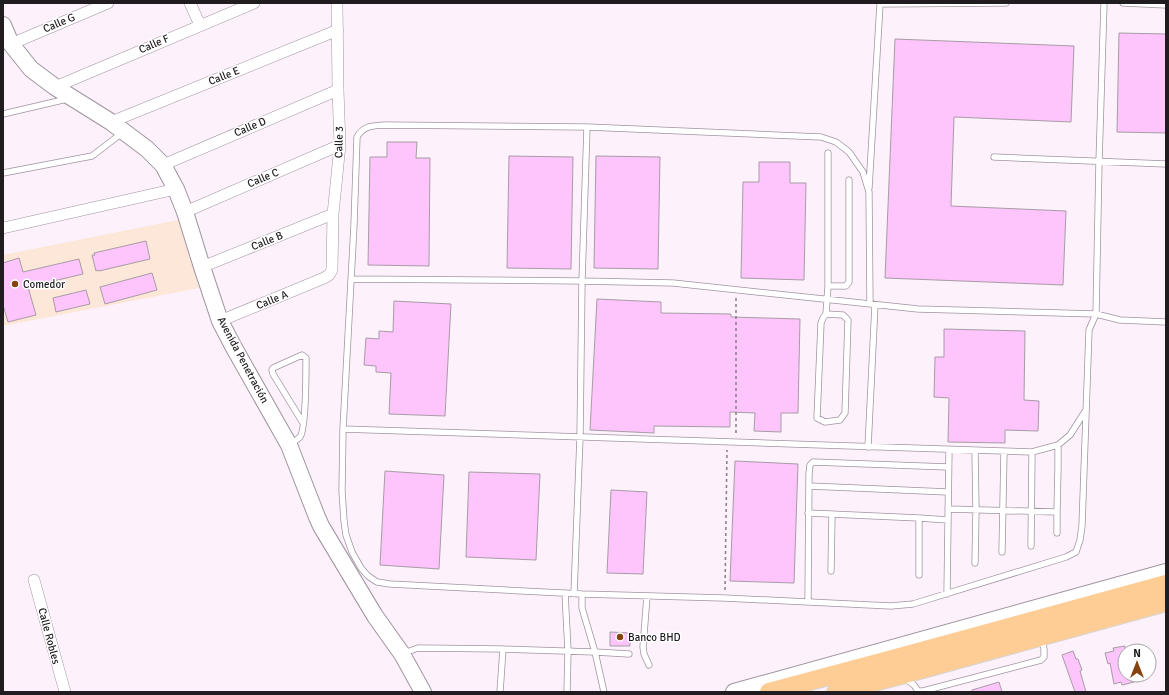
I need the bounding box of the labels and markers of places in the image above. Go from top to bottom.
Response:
place label: Comedor [23,278,65,291]
marker: Comedor [10,279,20,289]
place label: Banco BHD [628,631,681,644]
marker: Banco BHD [615,632,625,642]

